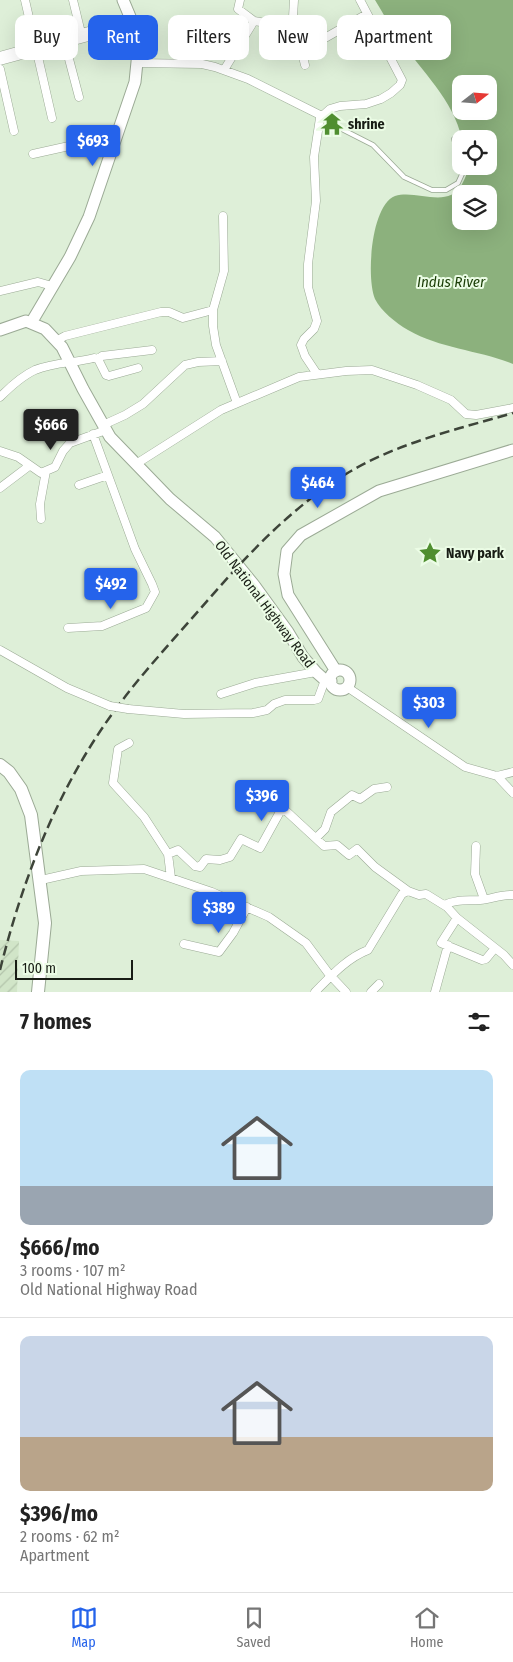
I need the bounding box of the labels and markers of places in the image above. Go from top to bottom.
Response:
temple icon: shrine [319,111,345,137]
place label: shrine [348,116,385,133]
pin: $693 [63,124,123,167]
pin: $666 [21,408,81,451]
pin: $464 [288,466,348,509]
place icon: Navy park [417,540,443,566]
place label: Navy park [446,545,505,562]
pin: $492 [81,568,141,610]
pin: $303 [399,686,459,729]
pin: $396 [232,780,292,822]
pin: $389 [189,892,249,934]

